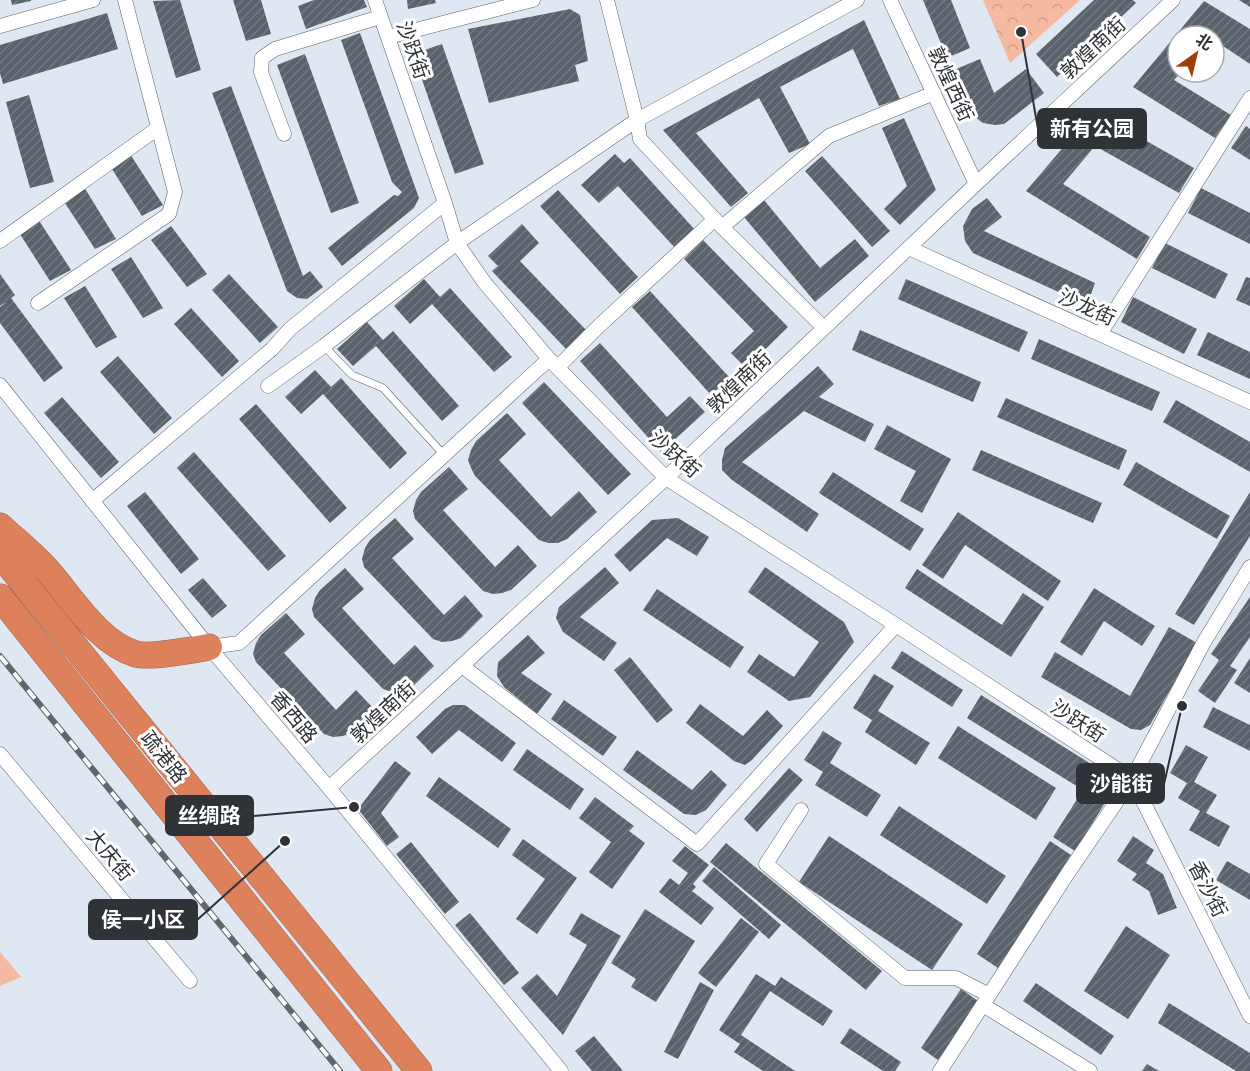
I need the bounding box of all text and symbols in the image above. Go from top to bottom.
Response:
street label: 敦煌南街 [1055,11,1130,83]
street label: 沙跃街 [393,17,435,82]
north arrow [1166,24,1226,84]
text: 北 [1192,29,1217,54]
street label: 敦煌西街 [924,42,980,125]
callout: 新有公园 [1038,109,1146,148]
text: 新有公园 [1050,115,1134,141]
street label: 沙龙街 [1055,283,1120,329]
street label: 敦煌南街 [701,345,775,418]
street label: 沙跃街 [645,425,706,482]
street label: 敦煌南街 [345,675,420,747]
street label: 香西路 [266,686,323,747]
street label: 沙跃街 [1047,694,1110,747]
street label: 疏港路 [137,726,193,787]
callout: 沙能街 [1077,764,1164,803]
text: 沙能街 [1090,770,1153,796]
callout: 丝绸路 [166,796,253,835]
text: 丝绸路 [178,802,241,828]
street label: 大庆街 [82,824,139,885]
street label: 香沙街 [1185,856,1233,921]
callout: 侯一小区 [89,900,197,939]
text: 侯一小区 [101,906,185,932]

